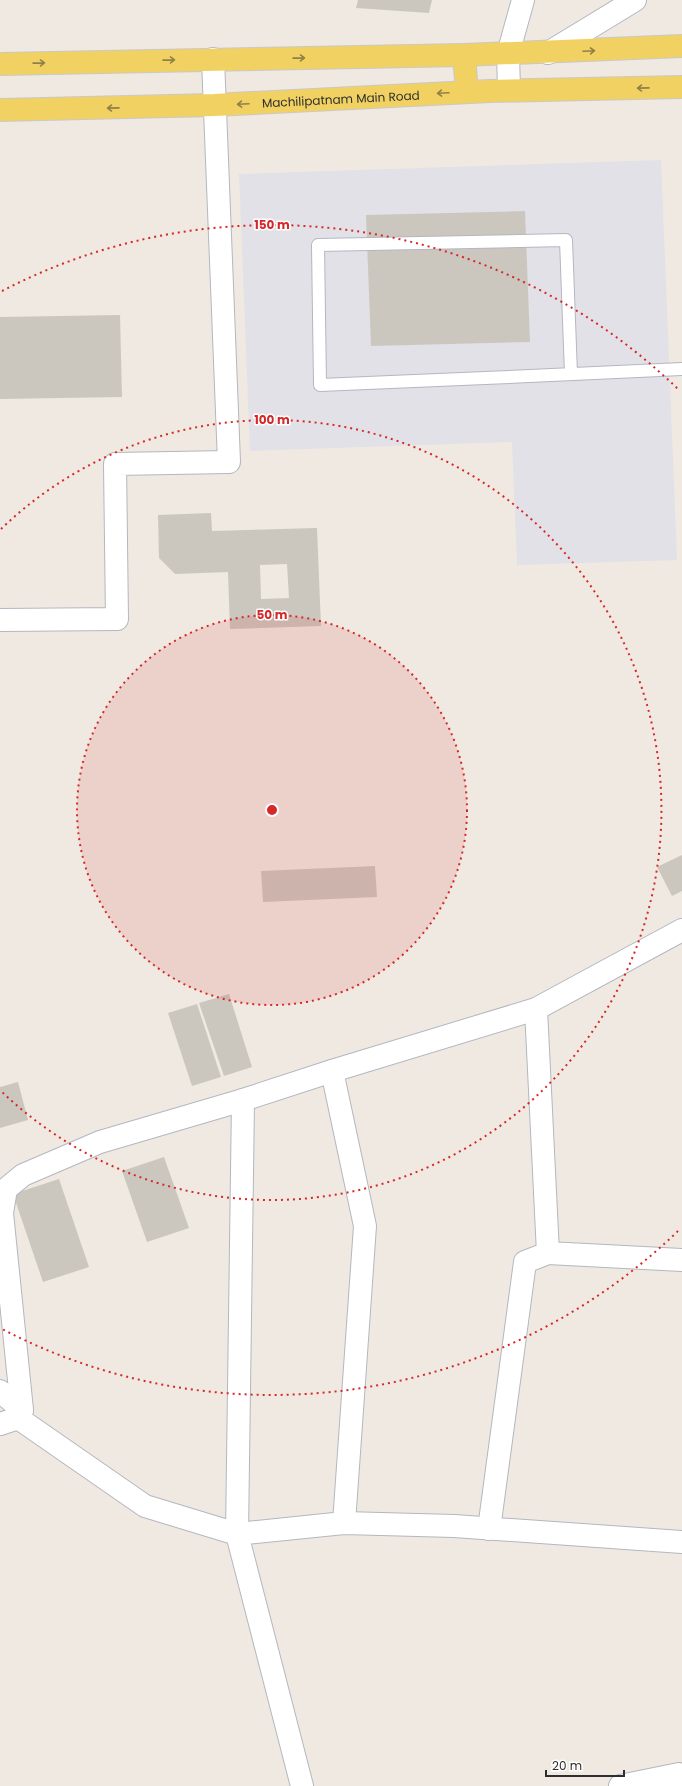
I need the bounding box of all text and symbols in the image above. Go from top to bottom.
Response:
one-way arrow [582,47,595,55]
one-way arrow [292,54,305,62]
one-way arrow [162,56,175,64]
one-way arrow [32,60,45,67]
one-way arrow [637,84,650,92]
street label: Machilipatnam Main Road [261,86,420,111]
one-way arrow [437,90,450,97]
one-way arrow [237,100,250,107]
one-way arrow [107,104,120,111]
text: 150 m [254,216,290,233]
text: 100 m [254,411,290,428]
text: 50 m [257,606,288,623]
centre of rings [265,803,279,817]
scale bar [546,1752,624,1778]
text: 20 m [552,1757,582,1774]

